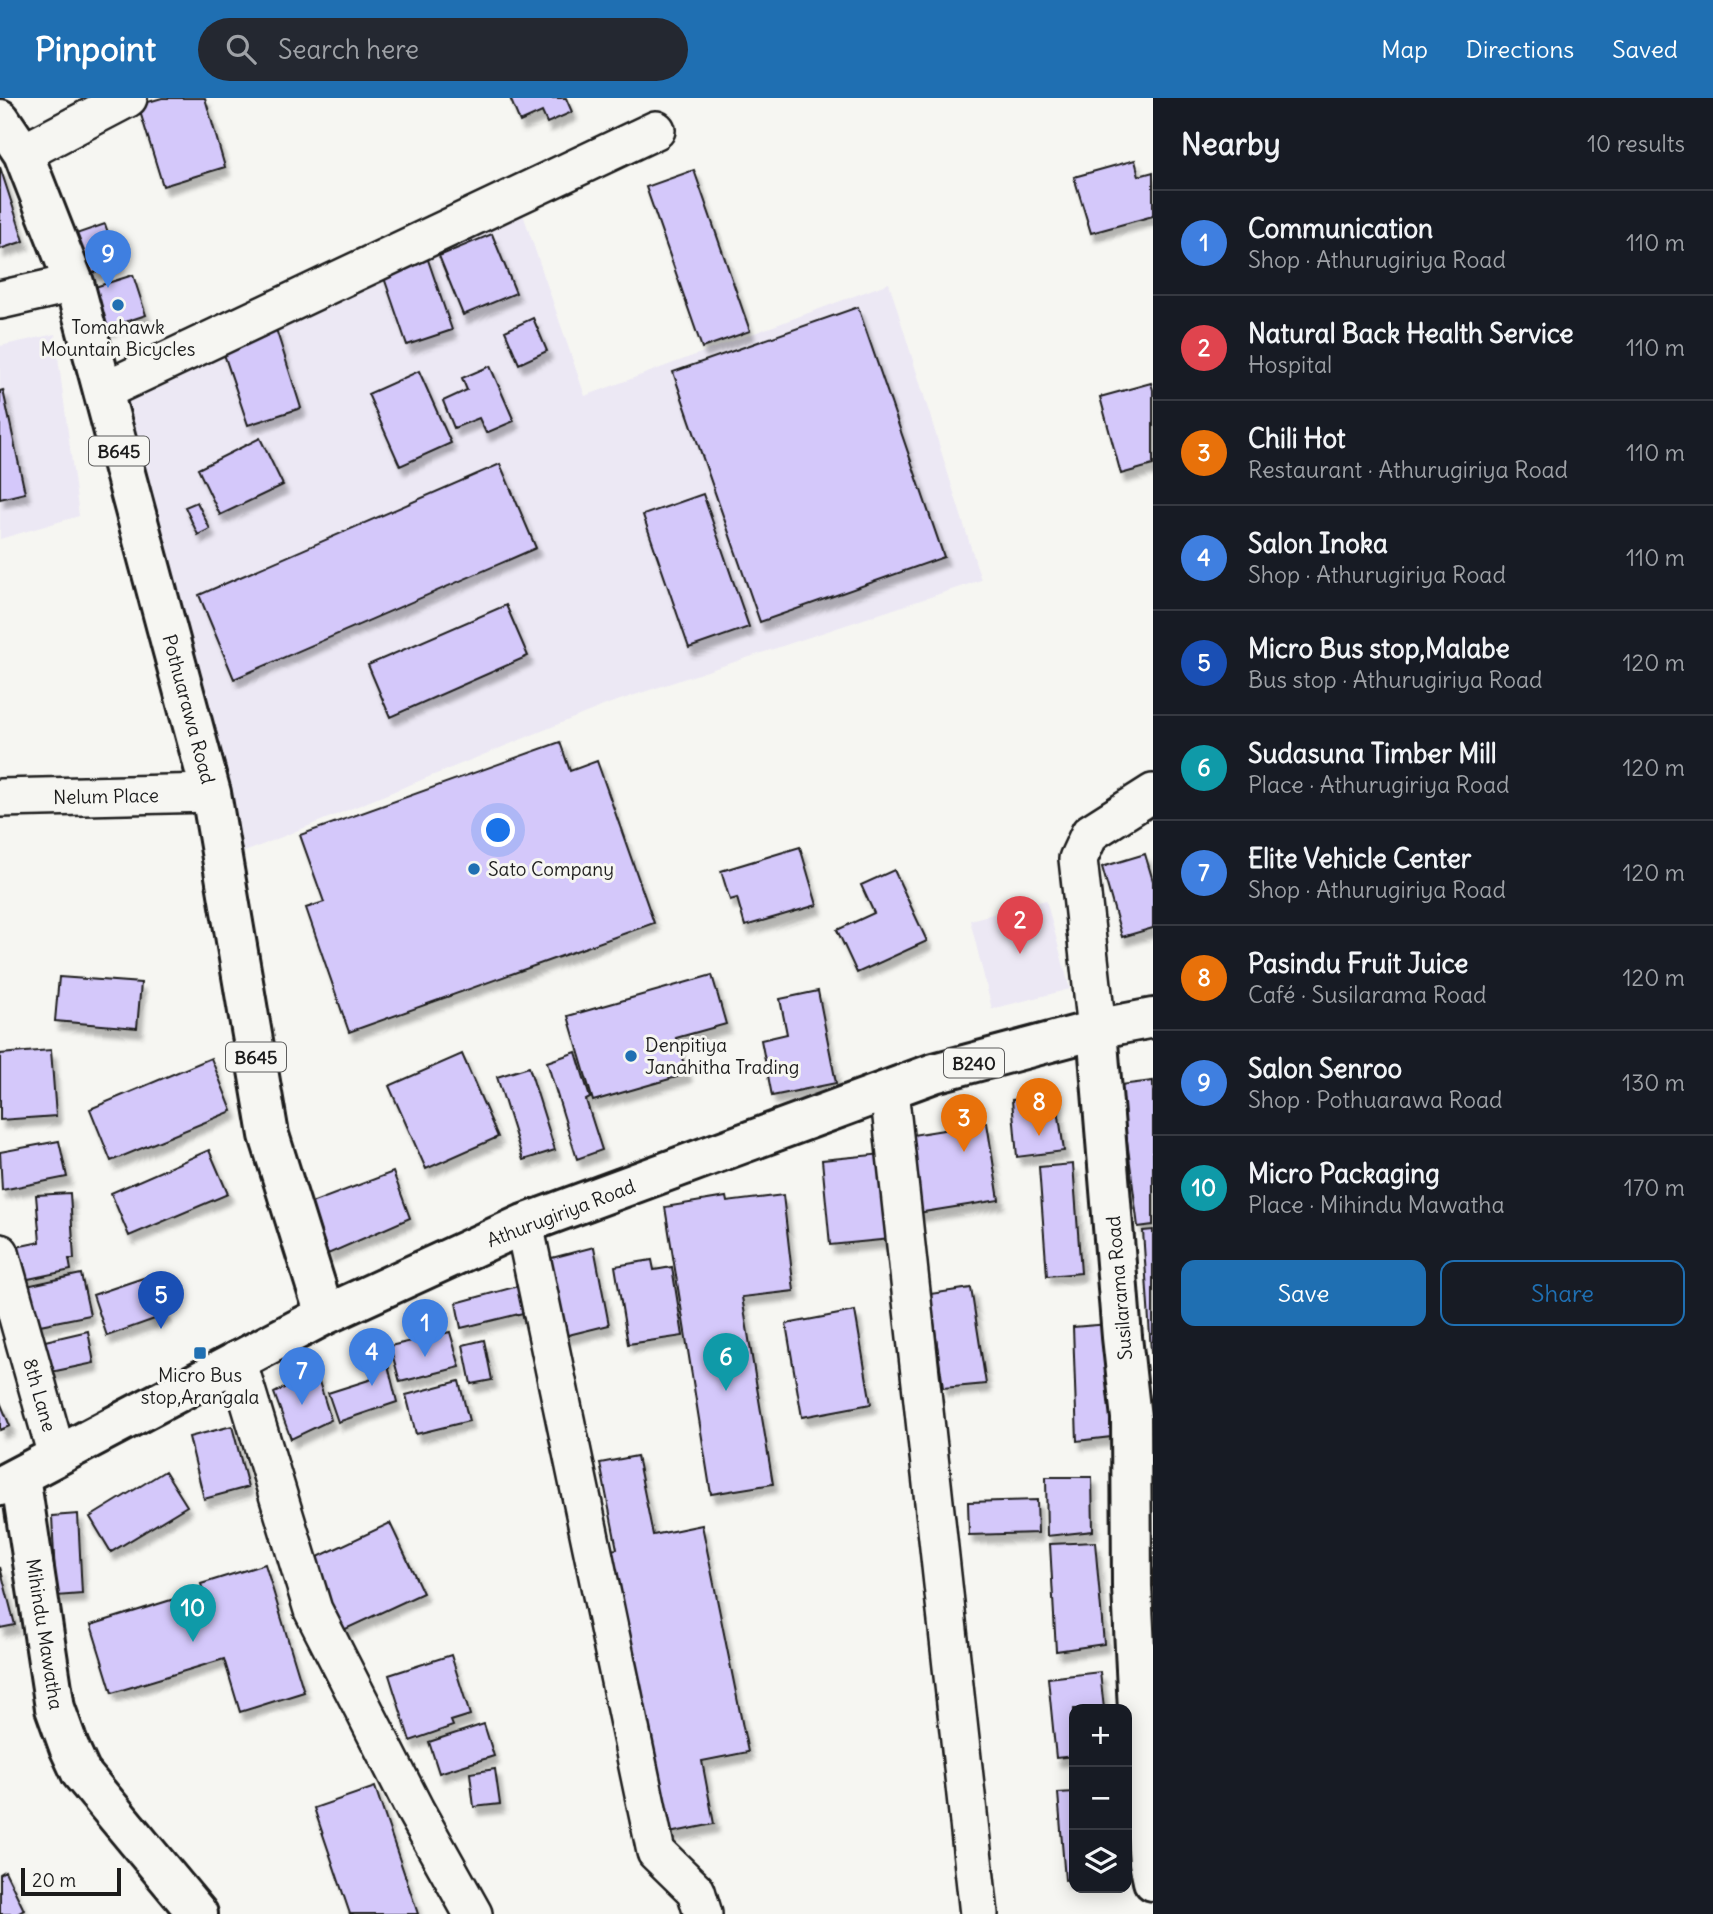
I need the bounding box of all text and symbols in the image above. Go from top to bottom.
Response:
search box [198,18,688,81]
text: Pinpoint [35,28,156,70]
icon: search [222,30,260,68]
text: Search here [278,33,419,66]
text: Map [1381,34,1428,64]
text: Directions [1466,34,1574,64]
text: Saved [1612,34,1678,64]
text: Nearby [1181,125,1281,163]
text: 10 results [1587,129,1685,158]
text: Communication [1248,212,1433,245]
text: 1 [1199,228,1209,257]
text: 110 m [1626,228,1685,257]
pin: 9 [85,230,131,288]
text: Shop · Athurugiriya Road [1248,245,1506,274]
marker: Tomahawk Mountain Bicycles [110,297,126,313]
place label: Tomahawk Mountain Bicycles [41,315,195,361]
text: Natural Back Health Service [1248,317,1574,350]
text: 2 [1198,333,1210,362]
text: 110 m [1626,333,1685,362]
text: Hospital [1248,350,1332,379]
text: Chili Hot [1248,422,1346,455]
road number: B645 [89,436,149,466]
text: 3 [1197,438,1211,467]
text: 110 m [1626,438,1685,467]
text: Restaurant · Athurugiriya Road [1248,455,1568,484]
text: Salon Inoka [1248,527,1388,560]
text: 4 [1197,543,1211,572]
text: 110 m [1626,543,1685,572]
text: Shop · Athurugiriya Road [1248,560,1506,589]
street label: Pothuarawa Road [157,632,221,786]
text: Micro Bus stop,Malabe [1248,632,1510,665]
text: 5 [1197,648,1211,677]
text: 120 m [1622,648,1685,677]
text: Bus stop · Athurugiriya Road [1248,665,1543,694]
text: Sudasuna Timber Mill [1248,737,1497,770]
text: 6 [1197,753,1211,782]
text: 120 m [1622,753,1685,782]
text: Place · Athurugiriya Road [1248,770,1510,799]
street label: Nelum Place [53,783,159,809]
your location [481,813,515,847]
text: Elite Vehicle Center [1248,842,1471,875]
place label: Sato Company [488,857,614,881]
text: 7 [1198,858,1210,887]
text: 120 m [1622,858,1685,887]
marker: Sato Company [466,861,482,877]
text: Shop · Athurugiriya Road [1248,875,1506,904]
pin: 2 [997,896,1043,954]
text: Pasindu Fruit Juice [1248,947,1468,980]
text: 8 [1197,963,1211,992]
text: 120 m [1622,963,1685,992]
text: Café · Susilarama Road [1248,980,1487,1009]
place label: Denpitiya Janahitha Trading [645,1033,799,1079]
road number: B645 [226,1042,286,1072]
marker: Denpitiya Janahitha Trading [623,1048,639,1064]
road number: B240 [944,1048,1004,1078]
text: Salon Senroo [1248,1052,1402,1085]
text: 9 [1197,1068,1211,1097]
text: 130 m [1622,1068,1685,1097]
pin: 8 [1016,1078,1062,1136]
text: Shop · Pothuarawa Road [1248,1085,1503,1114]
pin: 3 [941,1094,987,1152]
text: Micro Packaging [1248,1157,1440,1190]
text: 10 [1192,1173,1216,1202]
text: 170 m [1624,1173,1685,1202]
street label: Athurugiriya Road [484,1174,638,1252]
text: Place · Mihindu Mawatha [1248,1190,1505,1219]
street label: Susilarama Road [1101,1215,1137,1361]
button: Save [1181,1260,1426,1326]
button: Share [1440,1260,1685,1326]
pin: 5 [138,1271,184,1329]
pin: 1 [402,1299,448,1357]
pin: 4 [349,1328,395,1386]
pin: 6 [703,1333,749,1391]
marker: Micro Bus stop,Arangala [192,1345,208,1361]
pin: 7 [279,1347,325,1405]
street label: 8th Lane [18,1356,62,1434]
place label: Micro Bus stop,Arangala [141,1363,259,1409]
street label: Mihindu Mawatha [21,1557,69,1711]
pin: 10 [170,1584,216,1642]
map controls [1069,1704,1132,1893]
button: + [1069,1704,1132,1767]
button: − [1069,1767,1132,1830]
button: layers [1069,1830,1132,1893]
scale bar [21,1865,121,1897]
text: 20 m [32,1868,76,1892]

